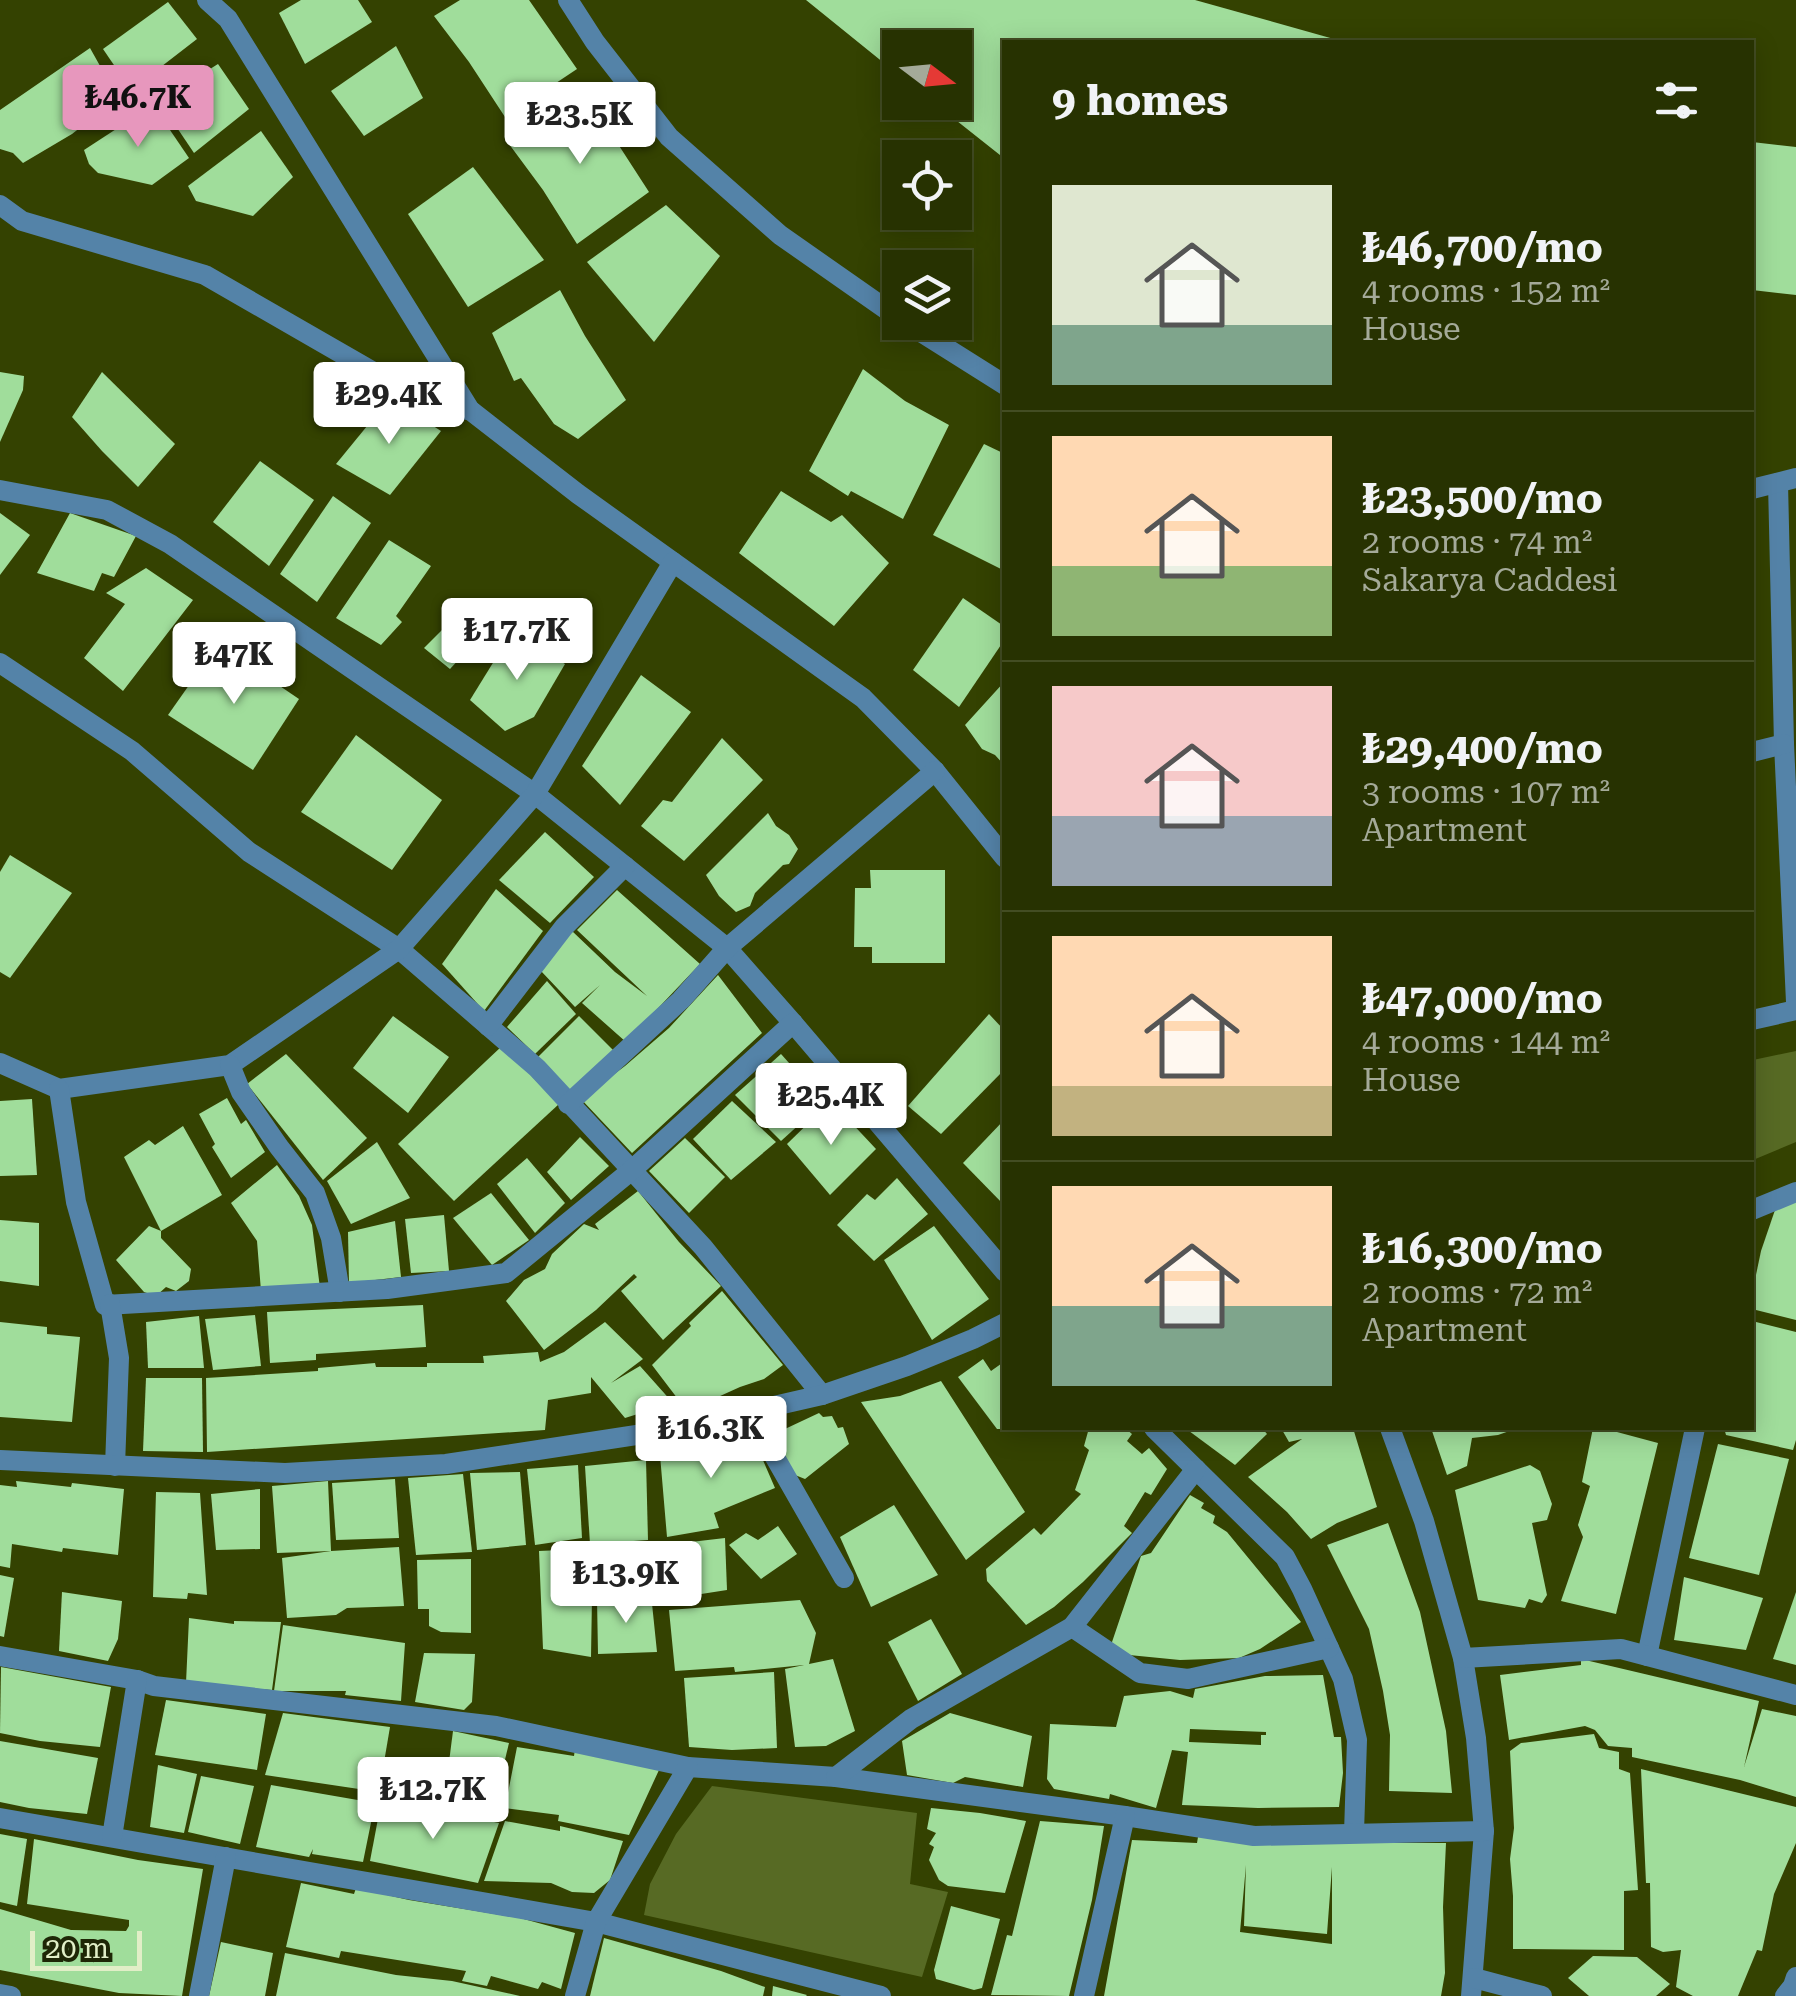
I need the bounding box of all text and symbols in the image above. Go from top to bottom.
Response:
north arrow [882,30,972,120]
map controls [882,30,972,340]
pin: ₺46.7K [57,65,219,150]
icon: filters [1649,73,1704,128]
text: 9 homes [1052,76,1228,125]
text: ₺46.7K [85,78,191,116]
pin: ₺23.5K [499,82,661,167]
text: ₺23.5K [527,95,633,133]
button: locate [882,140,972,230]
text: ₺46,700/mo [1362,223,1603,272]
icon: home [1132,225,1252,345]
button: layers [882,250,972,340]
text: 4 rooms · 152 m² [1362,272,1610,310]
text: House [1362,310,1461,348]
pin: ₺29.4K [308,362,470,447]
text: ₺29.4K [336,375,442,413]
text: ₺23,500/mo [1362,474,1603,523]
icon: home [1132,476,1252,596]
text: 2 rooms · 74 m² [1362,523,1592,561]
text: Sakarya Caddesi [1362,561,1617,599]
pin: ₺17.7K [436,598,598,683]
text: ₺17.7K [464,611,570,649]
pin: ₺47K [175,622,293,707]
text: ₺47K [195,635,273,673]
text: ₺29,400/mo [1362,724,1603,773]
icon: home [1132,726,1252,846]
text: 3 rooms · 107 m² [1362,773,1610,811]
text: Apartment [1362,811,1527,849]
text: ₺47,000/mo [1362,974,1603,1023]
icon: home [1132,976,1252,1096]
text: 4 rooms · 144 m² [1362,1023,1610,1061]
text: House [1362,1061,1461,1099]
pin: ₺25.4K [750,1063,912,1148]
text: ₺25.4K [778,1076,884,1114]
text: ₺16,300/mo [1362,1224,1603,1273]
icon: home [1132,1226,1252,1346]
text: 2 rooms · 72 m² [1362,1273,1592,1311]
text: Apartment [1362,1311,1527,1349]
pin: ₺16.3K [630,1396,792,1481]
text: ₺16.3K [658,1409,764,1447]
pin: ₺13.9K [545,1541,707,1626]
text: ₺13.9K [573,1554,679,1592]
pin: ₺12.7K [352,1757,514,1842]
text: ₺12.7K [380,1770,486,1808]
scale bar [30,1926,142,1970]
text: 20 m [45,1932,109,1965]

